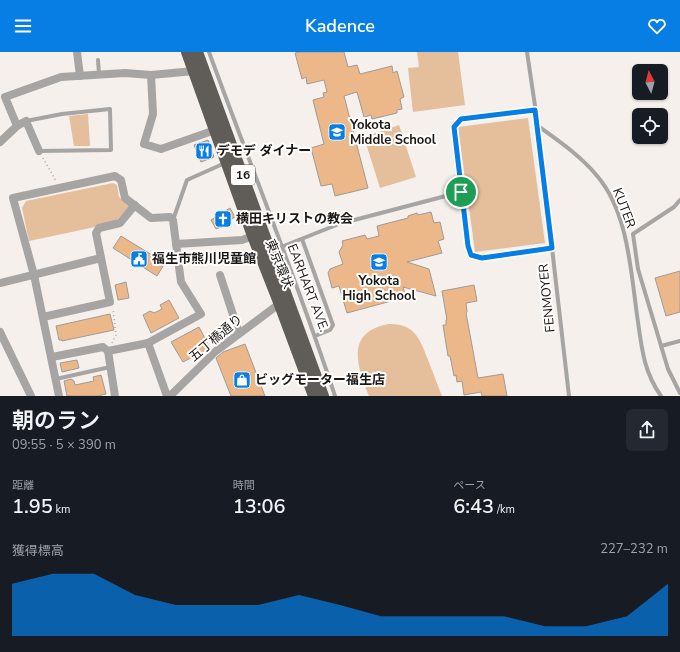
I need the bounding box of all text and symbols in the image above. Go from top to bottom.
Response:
text: Kadence [305,14,375,38]
icon: menu [12,15,34,37]
icon: heart [646,15,668,37]
north arrow [632,64,668,100]
map controls [632,64,668,144]
button: locate [632,108,668,144]
place label: Yokota Middle School [349,116,437,149]
school or university icon: Yokota Middle School [327,122,347,142]
restaurant icon: デモデ ダイナー [194,141,214,161]
place label: デモデ ダイナー [217,142,311,160]
road number: 16 [231,165,255,185]
pin [444,175,478,209]
icon: arrive [450,181,472,203]
street label: KUTER [608,185,640,231]
church icon: 横田キリストの教会 [213,209,233,229]
place label: 横田キリストの教会 [236,210,353,228]
street label: 東京環状 [261,237,297,291]
street label: EARHART AVE. [283,241,333,335]
public building icon: 福生市熊川児童館 [129,249,149,269]
place label: 福生市熊川児童館 [152,250,256,268]
school or university icon: Yokota High School [369,252,389,272]
street label: FENMOYER [534,262,560,333]
place label: Yokota High School [342,272,417,305]
street label: 五丁橋通り [185,310,247,366]
shop icon: ビッグモーター福生店 [232,370,252,390]
place label: ビッグモーター福生店 [255,371,385,389]
text: 朝のラン [12,406,100,436]
button: share [626,409,668,451]
text: 09:55 · 5 × 390 m [12,436,116,454]
text: 距離 [12,478,34,493]
text: 時間 [233,478,255,493]
text: ペース [453,478,486,493]
text: 1.95 [12,493,53,520]
text: 13:06 [233,493,285,520]
text: 6:43 [453,493,494,520]
text: km [53,502,71,517]
text: /km [494,502,515,517]
text: 227–232 m [600,540,668,558]
text: 獲得標高 [12,542,64,560]

